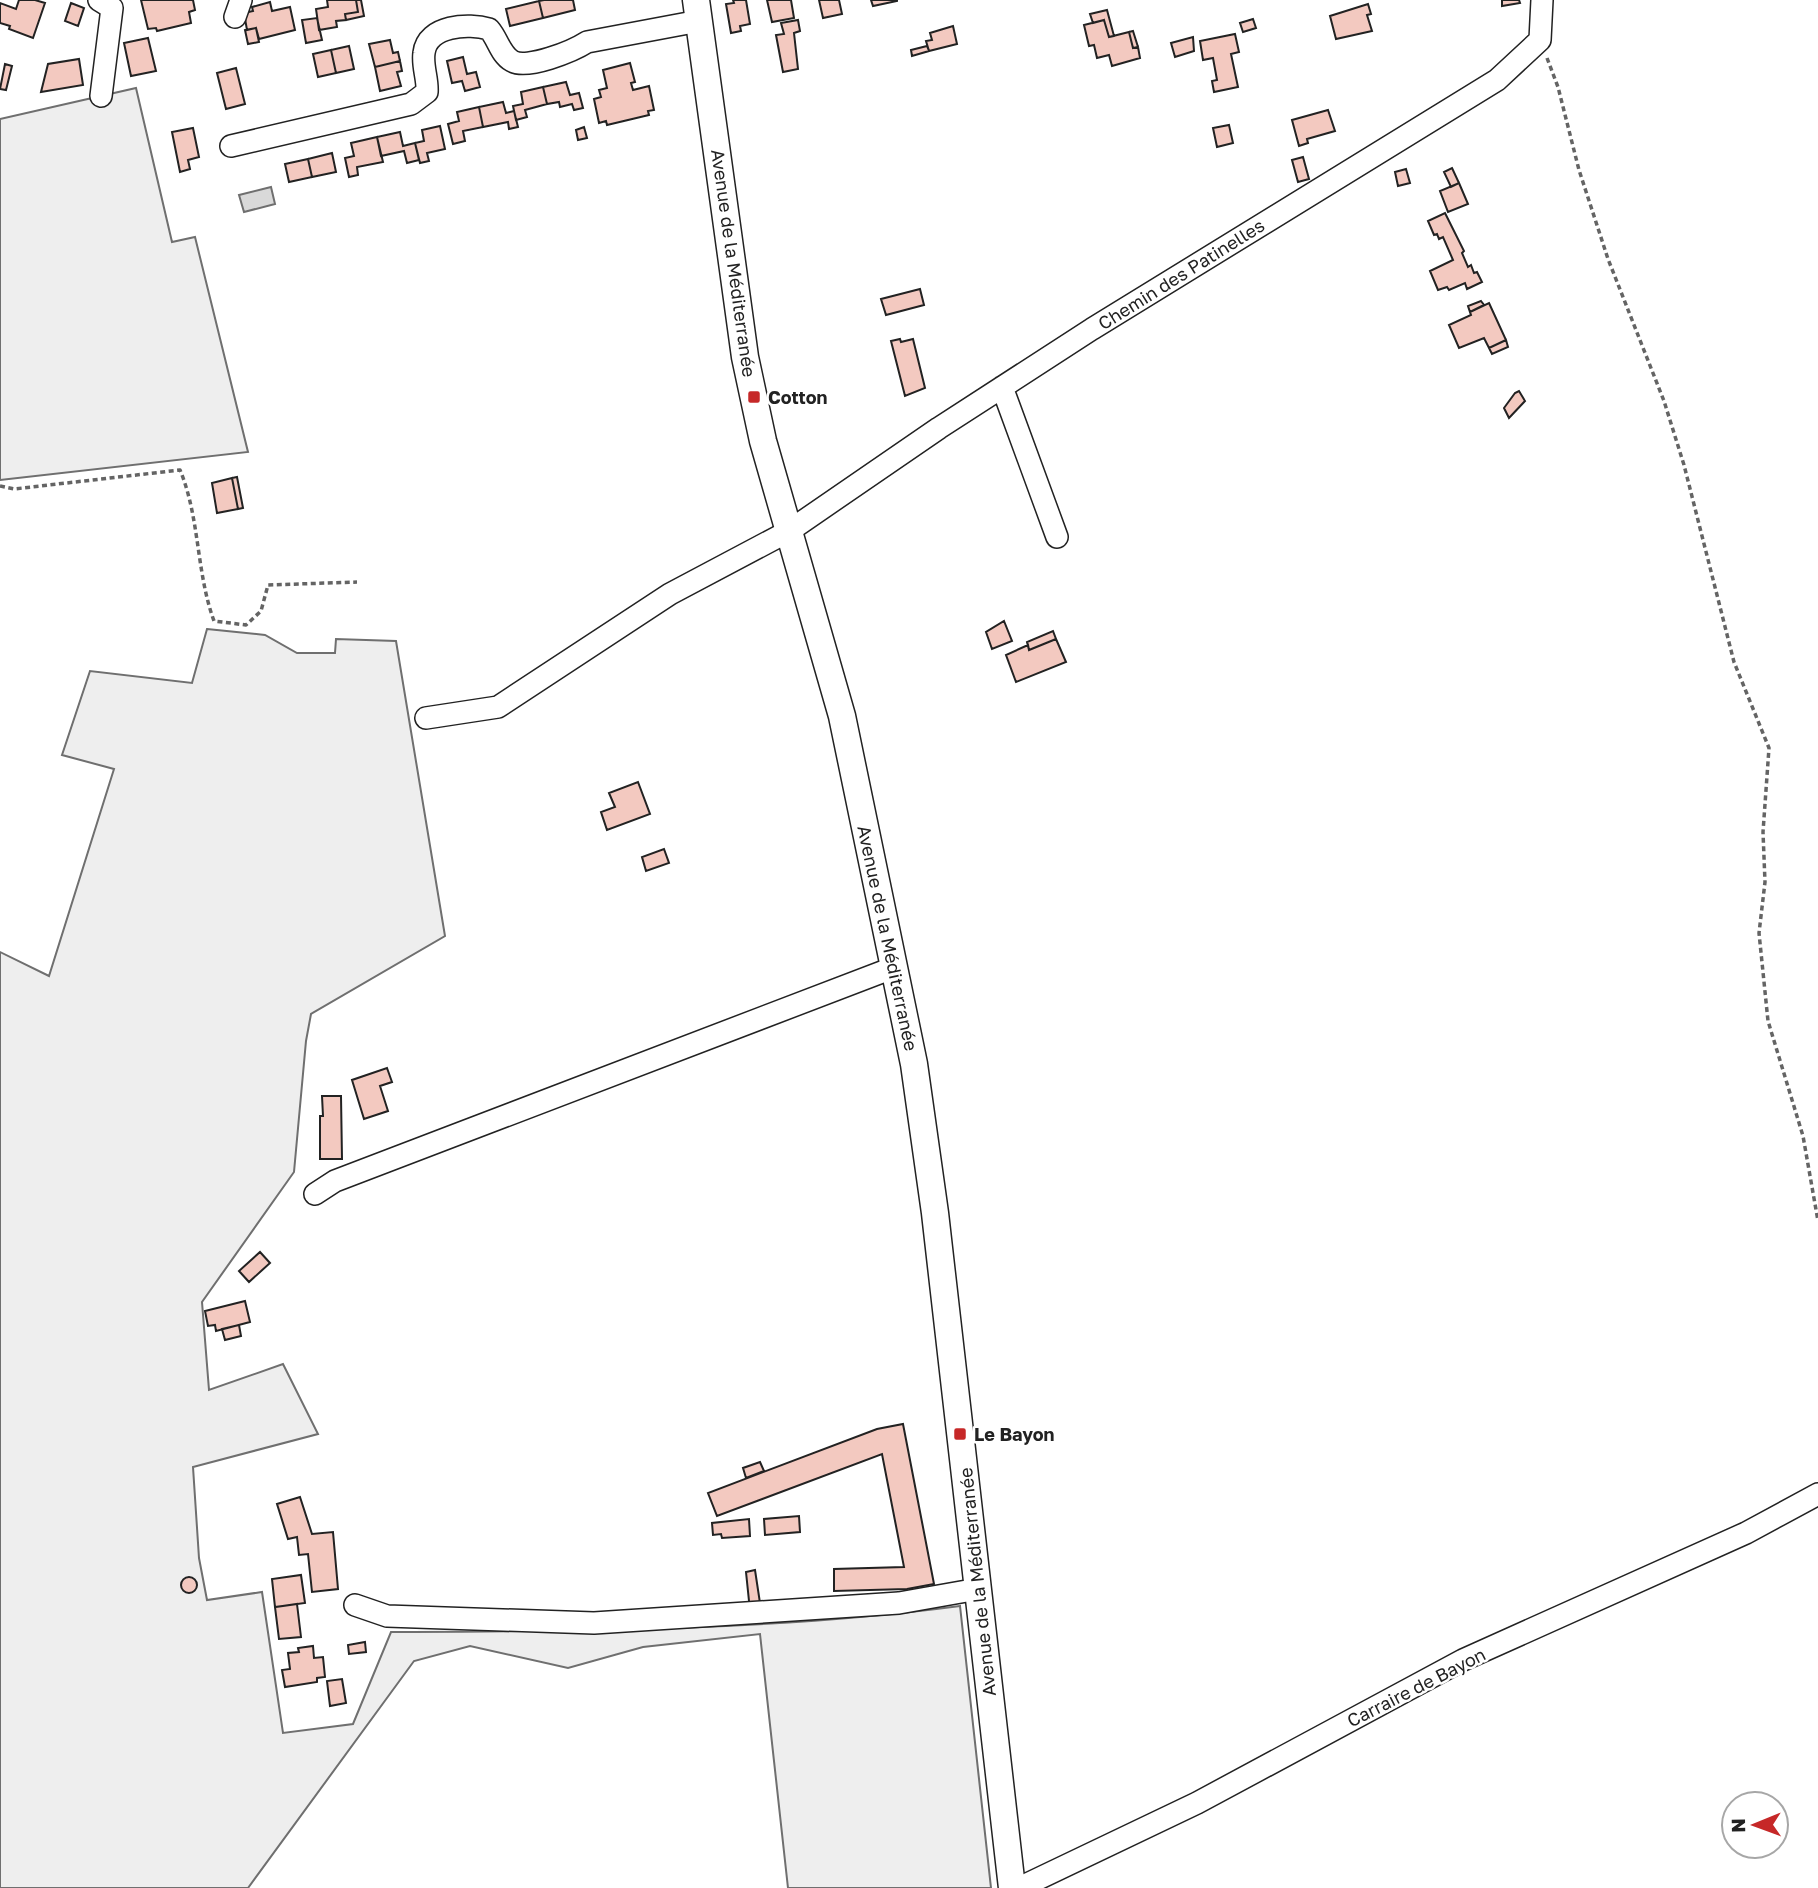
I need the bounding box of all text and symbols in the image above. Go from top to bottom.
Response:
street label: Avenue de la Méditerranée [707,148,761,378]
street label: Chemin des Patinelles [1094,214,1268,334]
place label: Cotton [768,386,828,408]
marker: Cotton [746,389,762,405]
street label: Avenue de la Méditerranée [853,823,923,1053]
place label: Le Bayon [974,1423,1054,1445]
marker: Le Bayon [952,1426,968,1442]
street label: Avenue de la Méditerranée [954,1467,1000,1697]
street label: Carraire de Bayon [1343,1643,1489,1731]
north arrow [1720,1790,1790,1860]
text: N [1726,1818,1749,1833]

